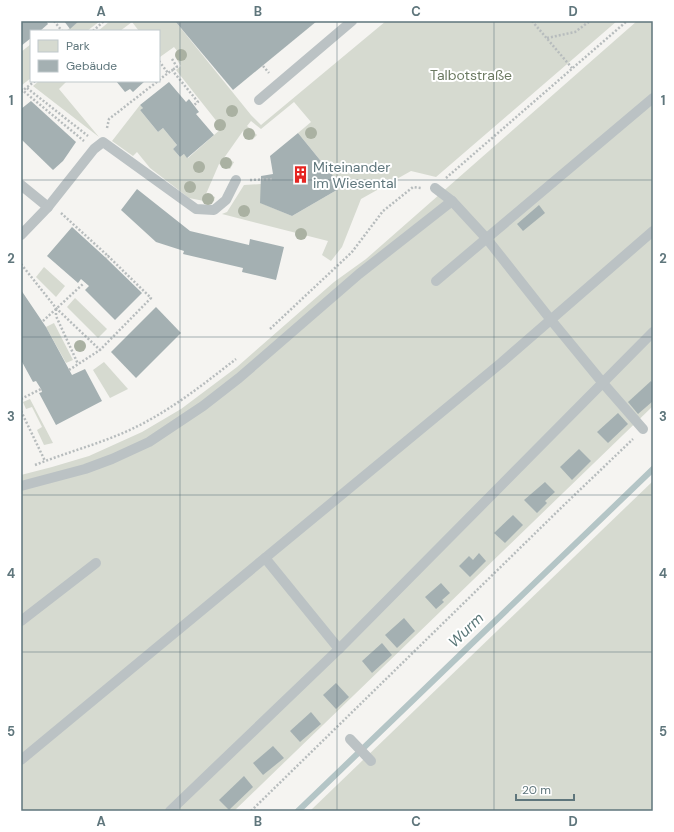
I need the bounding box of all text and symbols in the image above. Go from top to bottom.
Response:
text: A [96,3,106,20]
text: B [254,3,262,20]
text: C [411,3,421,20]
text: D [568,3,578,20]
legend [30,30,160,82]
text: Park [66,38,90,54]
text: Gebäude [66,58,117,74]
park label: Talbotstraße [430,66,512,84]
text: 1 [9,92,13,109]
text: 1 [661,92,665,109]
place label: Miteinander im Wiesental [313,158,397,192]
building icon: Miteinander im Wiesental [290,165,310,185]
text: 2 [7,250,15,267]
text: 2 [659,250,667,267]
text: 3 [7,408,15,425]
text: 3 [659,408,667,425]
text: 4 [7,565,15,582]
text: 4 [659,565,667,582]
water label: Wurm [444,608,488,652]
text: 5 [7,723,15,740]
text: 5 [659,723,667,740]
scale bar [516,776,574,802]
text: 20 m [522,782,551,798]
text: A [96,813,106,830]
text: B [254,813,262,830]
text: C [411,813,421,830]
text: D [568,813,578,830]

